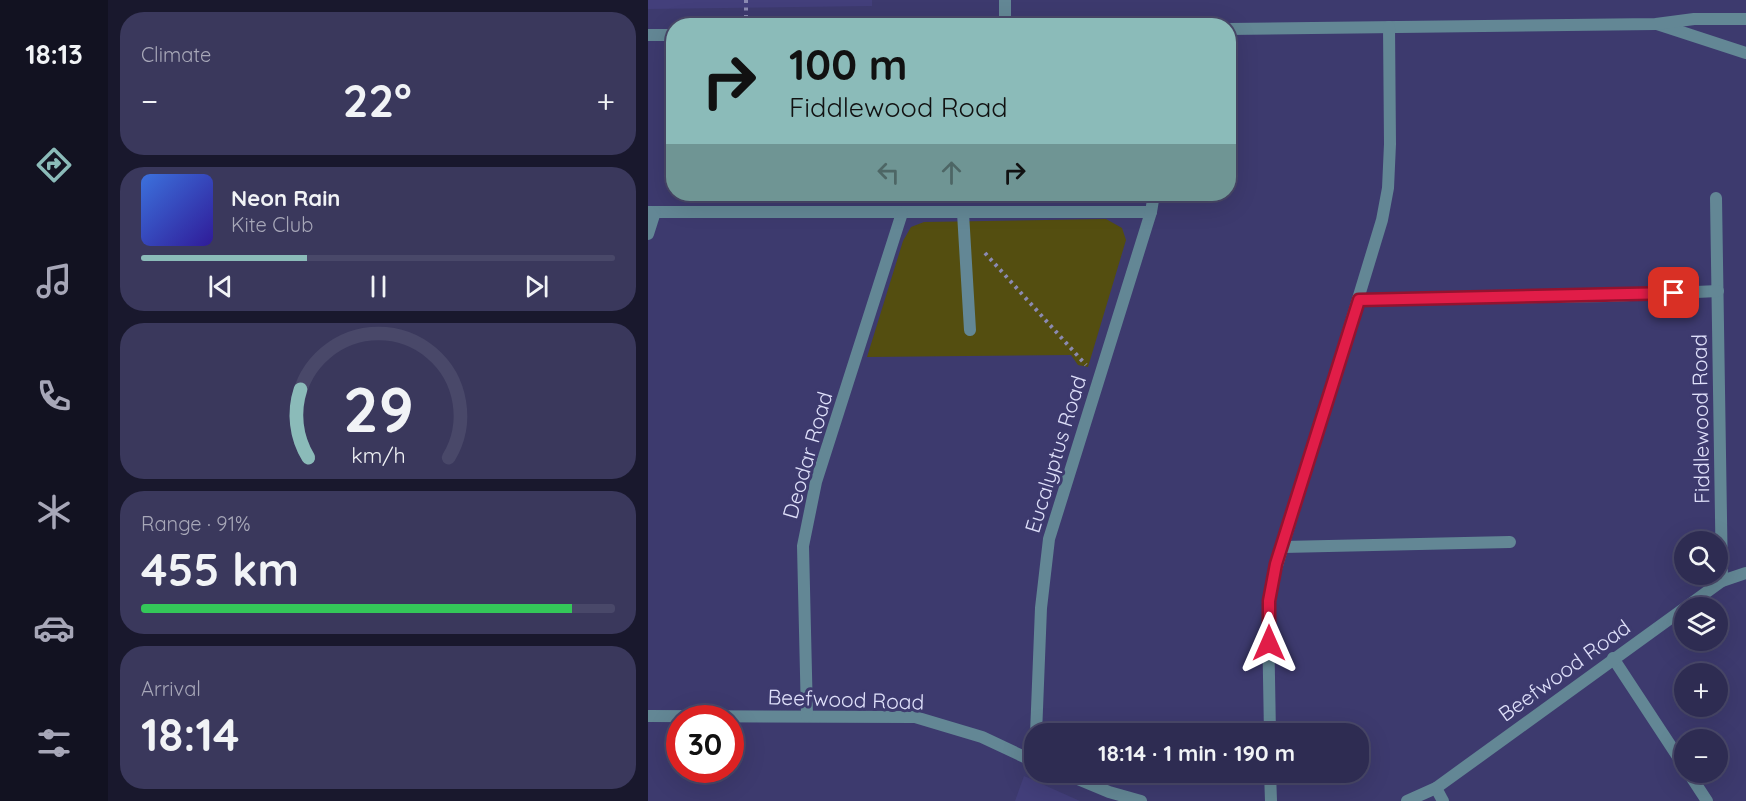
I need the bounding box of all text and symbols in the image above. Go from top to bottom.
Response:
text: 18:13 [25,37,83,71]
text: 100 m [789,38,907,91]
text: Climate [141,42,211,67]
icon: right [690,42,768,120]
text: 22° [343,72,412,128]
text: − [141,80,158,121]
text: + [596,80,615,121]
text: Fiddlewood Road [789,90,1008,124]
icon: directions [33,144,75,186]
icon: left [872,156,905,189]
icon: ahead [935,156,968,189]
icon: right [998,156,1031,189]
text: Neon Rain [231,184,340,212]
text: Kite Club [231,212,313,237]
icon: music [33,260,75,302]
pin [1648,267,1699,318]
icon: previous [204,270,237,303]
icon: pause [362,270,395,303]
icon: next [520,270,553,303]
icon: arrive [1657,276,1690,309]
street label: Fiddlewood Road [1686,334,1714,504]
text: 29 [343,370,413,448]
street label: Eucalyptus Road [1019,372,1091,536]
icon: phone [33,375,75,417]
street label: Deodar Road [776,388,838,522]
text: km/h [351,442,405,468]
icon: climate [33,491,75,533]
text: Range · 91% [141,511,251,536]
map controls [1674,531,1728,783]
button: search [1674,531,1728,585]
text: 455 km [141,541,299,597]
button: layers [1674,597,1728,651]
icon: car [33,607,75,649]
position arrow [1237,611,1301,675]
street label: Beefwood Road [1493,613,1635,727]
button: + [1674,663,1728,717]
text: Arrival [141,676,201,701]
street label: Beefwood Road [767,683,925,715]
speed limit sign: 30 [666,705,744,783]
text: 18:14 [141,706,239,762]
icon: filters [33,722,75,764]
button: − [1674,729,1728,783]
text: 18:14 · 1 min · 190 m [1098,739,1295,767]

